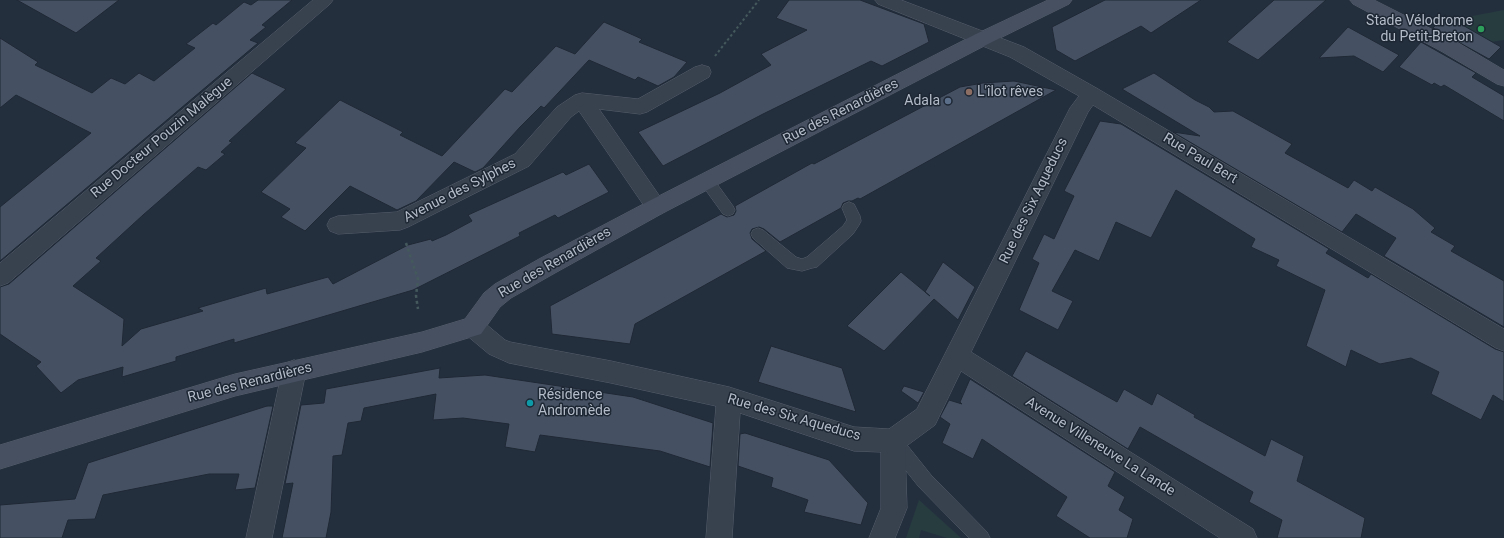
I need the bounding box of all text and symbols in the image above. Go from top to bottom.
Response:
place label: Stade Vélodrome du Petit-Breton [1366,13,1473,46]
marker: Stade Vélodrome du Petit-Breton [1476,24,1486,34]
street label: Rue Docteur Pouzin Malègue [88,74,236,202]
street label: Rue des Renardières [780,76,902,148]
place label: L'îlot rêves [977,84,1043,100]
marker: L'îlot rêves [964,87,974,97]
place label: Adala [904,93,940,109]
marker: Adala [943,96,953,106]
street label: Rue Paul Bert [1160,130,1240,188]
street label: Rue des Six Aqueducs [996,135,1072,267]
street label: Avenue des Sylphes [401,155,519,227]
street label: Rue des Renardières [496,224,614,302]
street label: Rue des Renardières [186,359,314,407]
place label: Résidence Andromède [538,387,610,420]
street label: Rue des Six Aqueducs [725,391,863,445]
street label: Avenue Villeneuve La Lande [1022,394,1178,500]
marker: Résidence Andromède [525,398,535,408]

